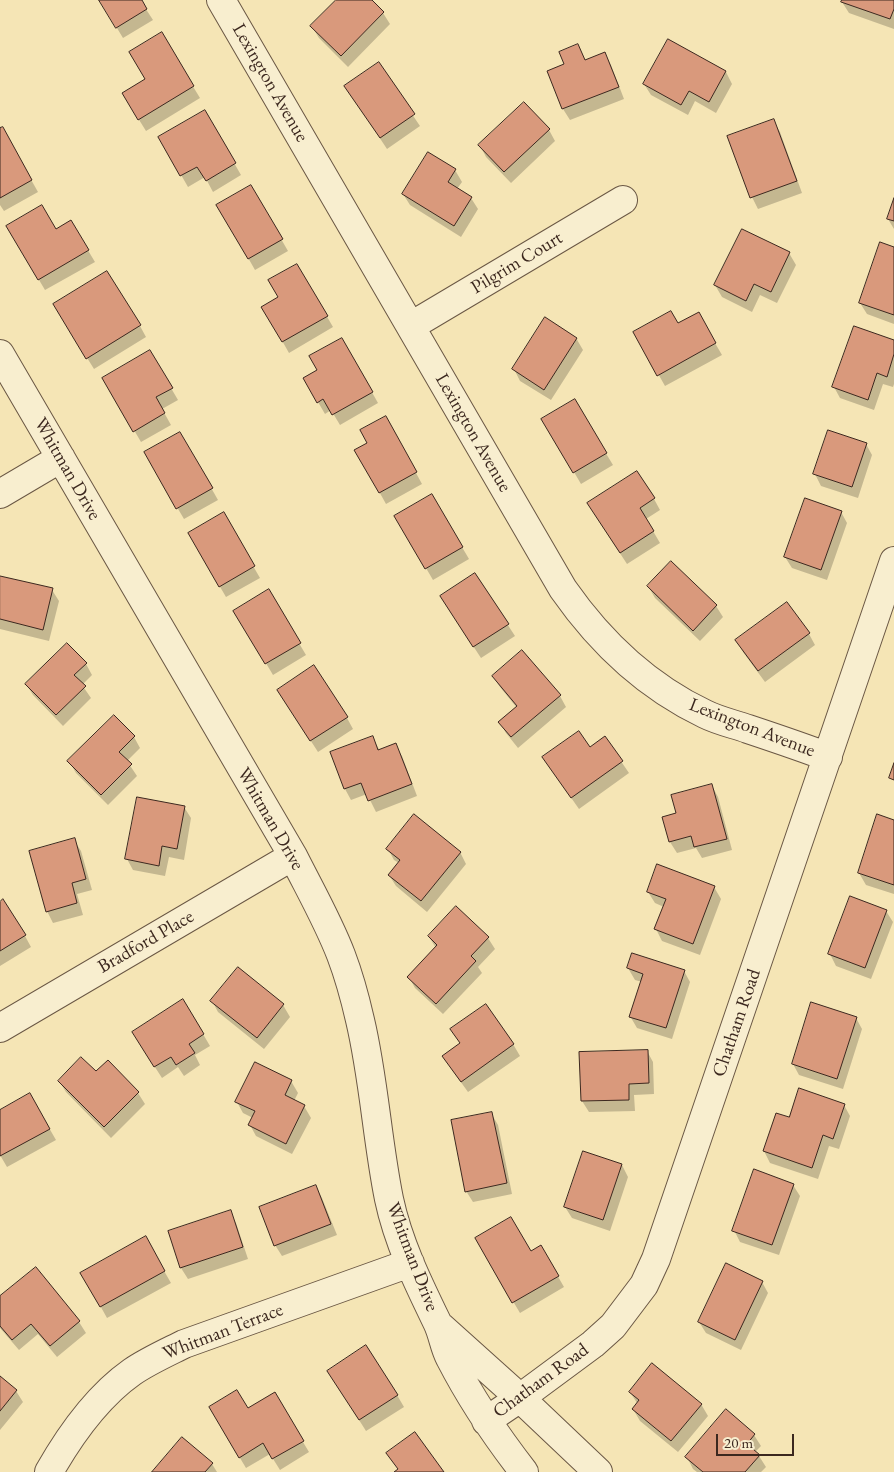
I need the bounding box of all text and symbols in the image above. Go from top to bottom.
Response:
street label: Lexington Avenue [227,20,313,146]
street label: Pilgrim Court [467,227,567,299]
street label: Lexington Avenue [430,370,516,496]
street label: Whitman Drive [28,414,106,524]
street label: Lexington Avenue [686,694,818,762]
street label: Whitman Drive [231,764,309,874]
street label: Bradford Place [94,905,198,979]
street label: Chatham Road [708,966,766,1080]
street label: Whitman Drive [381,1199,443,1315]
street label: Whitman Terrace [160,1299,286,1365]
street label: Chatham Road [489,1339,593,1423]
scale bar [719,1424,796,1456]
text: 20 m [724,1433,753,1452]

